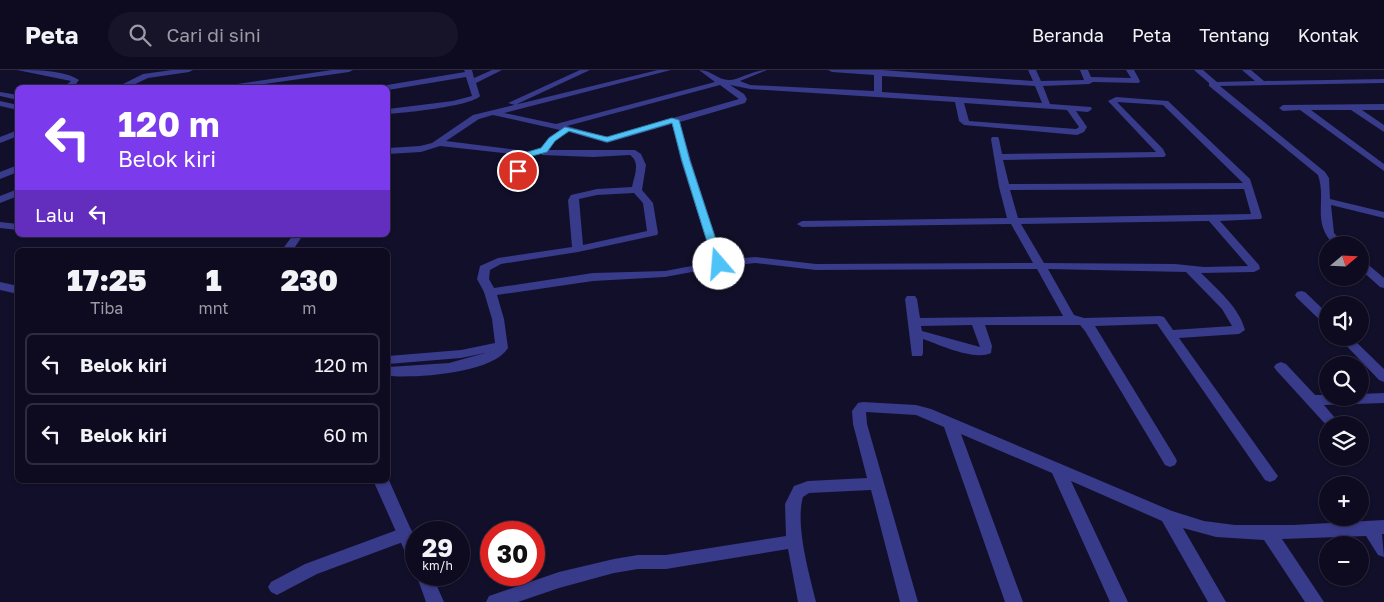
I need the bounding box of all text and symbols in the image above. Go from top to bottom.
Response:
search box [108,12,458,57]
text: Peta [25,20,78,49]
icon: search [126,21,154,49]
text: Cari di sini [166,23,261,46]
text: Beranda [1032,24,1104,46]
text: Peta [1132,24,1171,46]
text: Tentang [1199,24,1270,46]
text: Kontak [1298,24,1359,46]
text: 120 m [118,103,220,145]
icon: left [35,105,100,170]
text: Belok kiri [118,145,216,172]
pin [497,150,539,192]
icon: arrive [504,157,532,185]
icon: left [84,200,112,228]
text: Lalu [35,203,74,226]
north arrow [1319,236,1369,286]
map controls [1319,236,1369,586]
position arrow [692,237,744,289]
text: 17:25 [67,262,147,298]
text: 1 [206,262,222,298]
text: 230 [281,262,338,298]
button: sound [1319,296,1369,346]
text: Tiba [90,298,123,318]
text: mnt [199,298,229,318]
text: m [302,298,316,318]
icon: left [37,350,65,378]
text: Belok kiri [80,353,167,376]
text: 120 m [314,353,368,376]
button: search [1319,356,1369,406]
button: layers [1319,416,1369,466]
icon: left [37,420,65,448]
text: Belok kiri [80,423,167,446]
text: 60 m [323,423,368,446]
button: + [1319,476,1369,526]
speed limit sign: 30 [480,521,545,586]
text: 29 [422,532,453,563]
button: − [1319,536,1369,586]
text: km/h [422,558,453,573]

